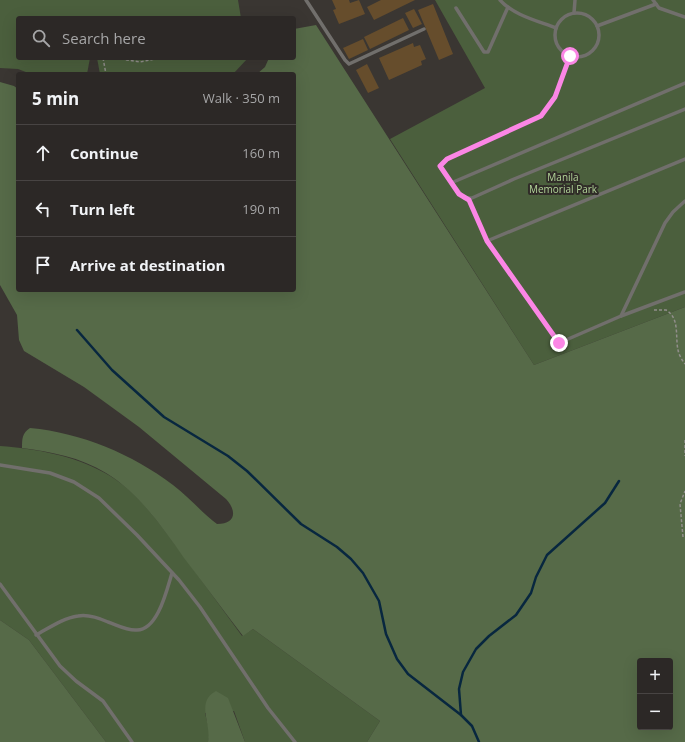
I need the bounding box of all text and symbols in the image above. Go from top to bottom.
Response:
search box [16,16,296,60]
icon: search [30,27,52,49]
text: Search here [62,28,146,48]
route start [561,47,579,65]
text: 5 min [32,87,79,110]
text: Walk · 350 m [203,89,280,107]
icon: ahead [32,142,54,164]
text: Continue [70,143,138,163]
text: 160 m [242,144,280,162]
park label: Manila Memorial Park [529,170,598,196]
icon: left [32,198,54,220]
text: Turn left [70,199,135,219]
text: 190 m [242,200,280,218]
icon: arrive [32,254,54,276]
text: Arrive at destination [70,255,225,275]
route end [550,334,568,352]
map controls [637,658,673,730]
button: + [637,658,673,694]
button: − [637,694,673,730]

